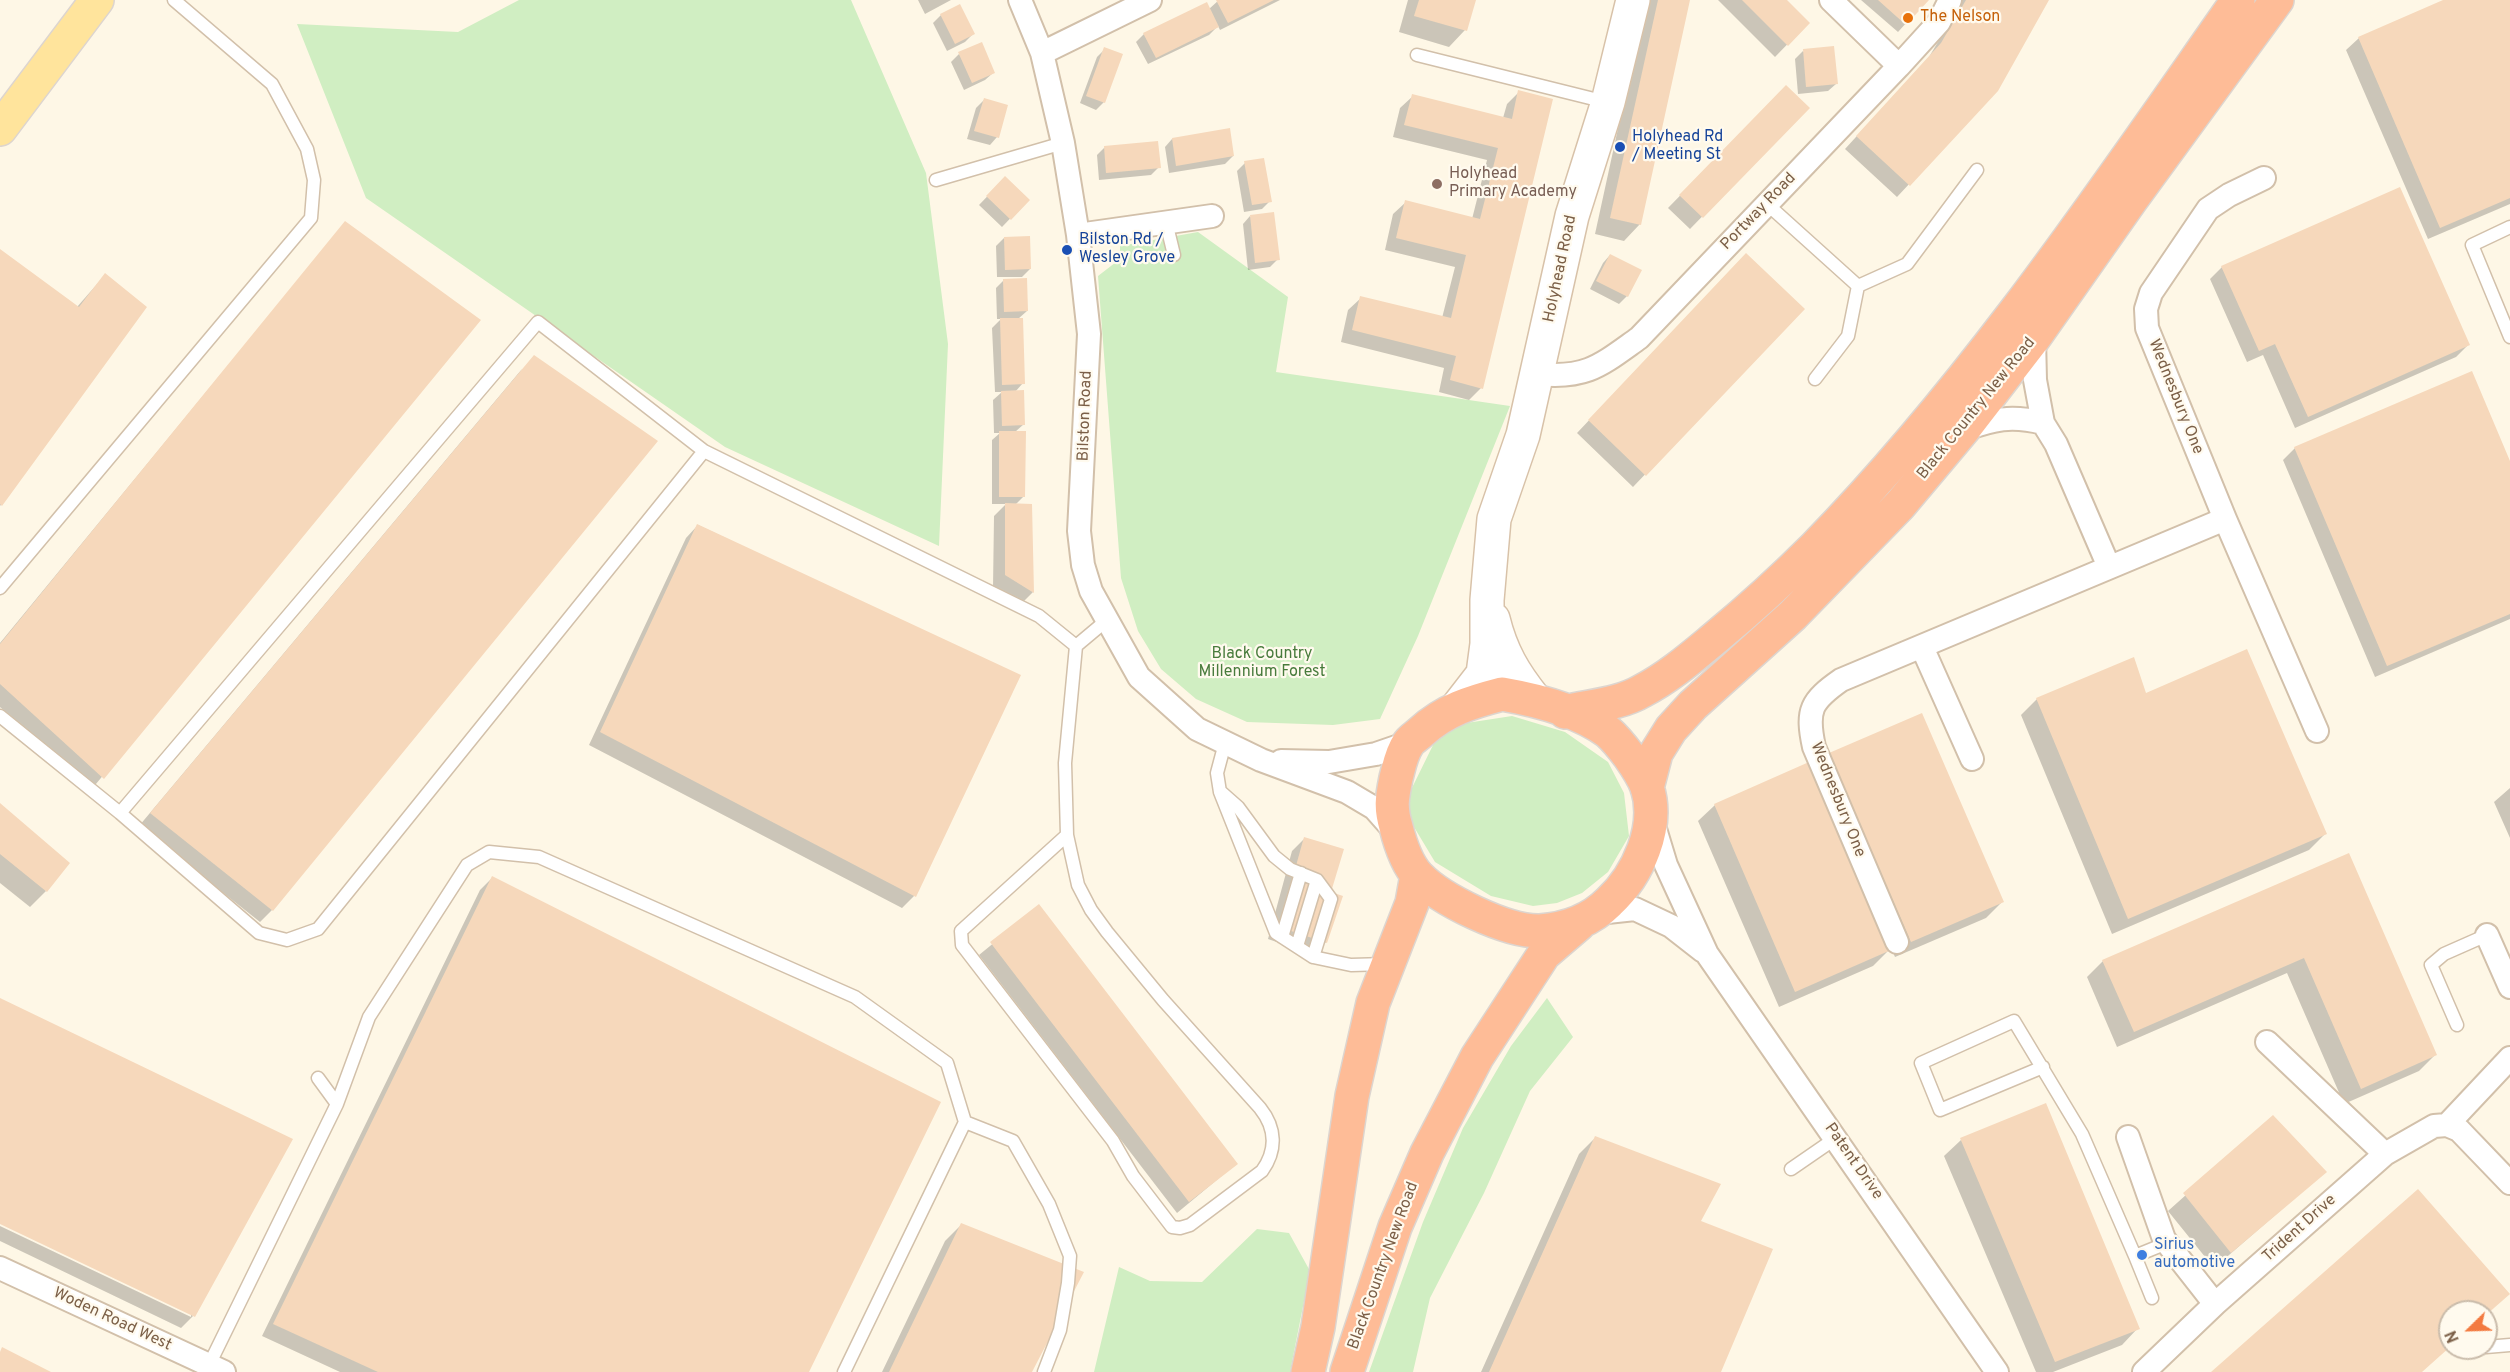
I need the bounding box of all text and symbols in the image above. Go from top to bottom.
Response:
place label: The Nelson [1920,8,2000,28]
marker: The Nelson [1901,11,1915,25]
place label: Holyhead Rd / Meeting St [1632,128,1723,166]
marker: Holyhead Rd / Meeting St [1613,140,1627,154]
place label: Holyhead Primary Academy [1449,165,1577,203]
street label: Portway Road [1717,169,1801,255]
marker: Holyhead Primary Academy [1430,177,1444,191]
street label: Holyhead Road [1540,214,1582,324]
place label: Bilston Rd / Wesley Grove [1079,231,1175,269]
marker: Bilston Rd / Wesley Grove [1060,243,1074,257]
street label: Black Country New Road [1914,334,2040,484]
street label: Wednesbury One [2143,337,2207,457]
street label: Bilston Road [1075,370,1097,462]
park label: Black Country Millennium Forest [1198,645,1326,683]
street label: Wednesbury One [1805,740,1869,860]
street label: Patent Drive [1820,1120,1886,1204]
street label: Black Country New Road [1345,1180,1423,1352]
street label: Trident Drive [2259,1191,2341,1267]
place label: Sirius automotive [2154,1236,2235,1274]
marker: Sirius automotive [2135,1248,2149,1262]
street label: Woden Road West [50,1284,174,1356]
north arrow [2438,1300,2498,1360]
text: N [2442,1327,2465,1345]

